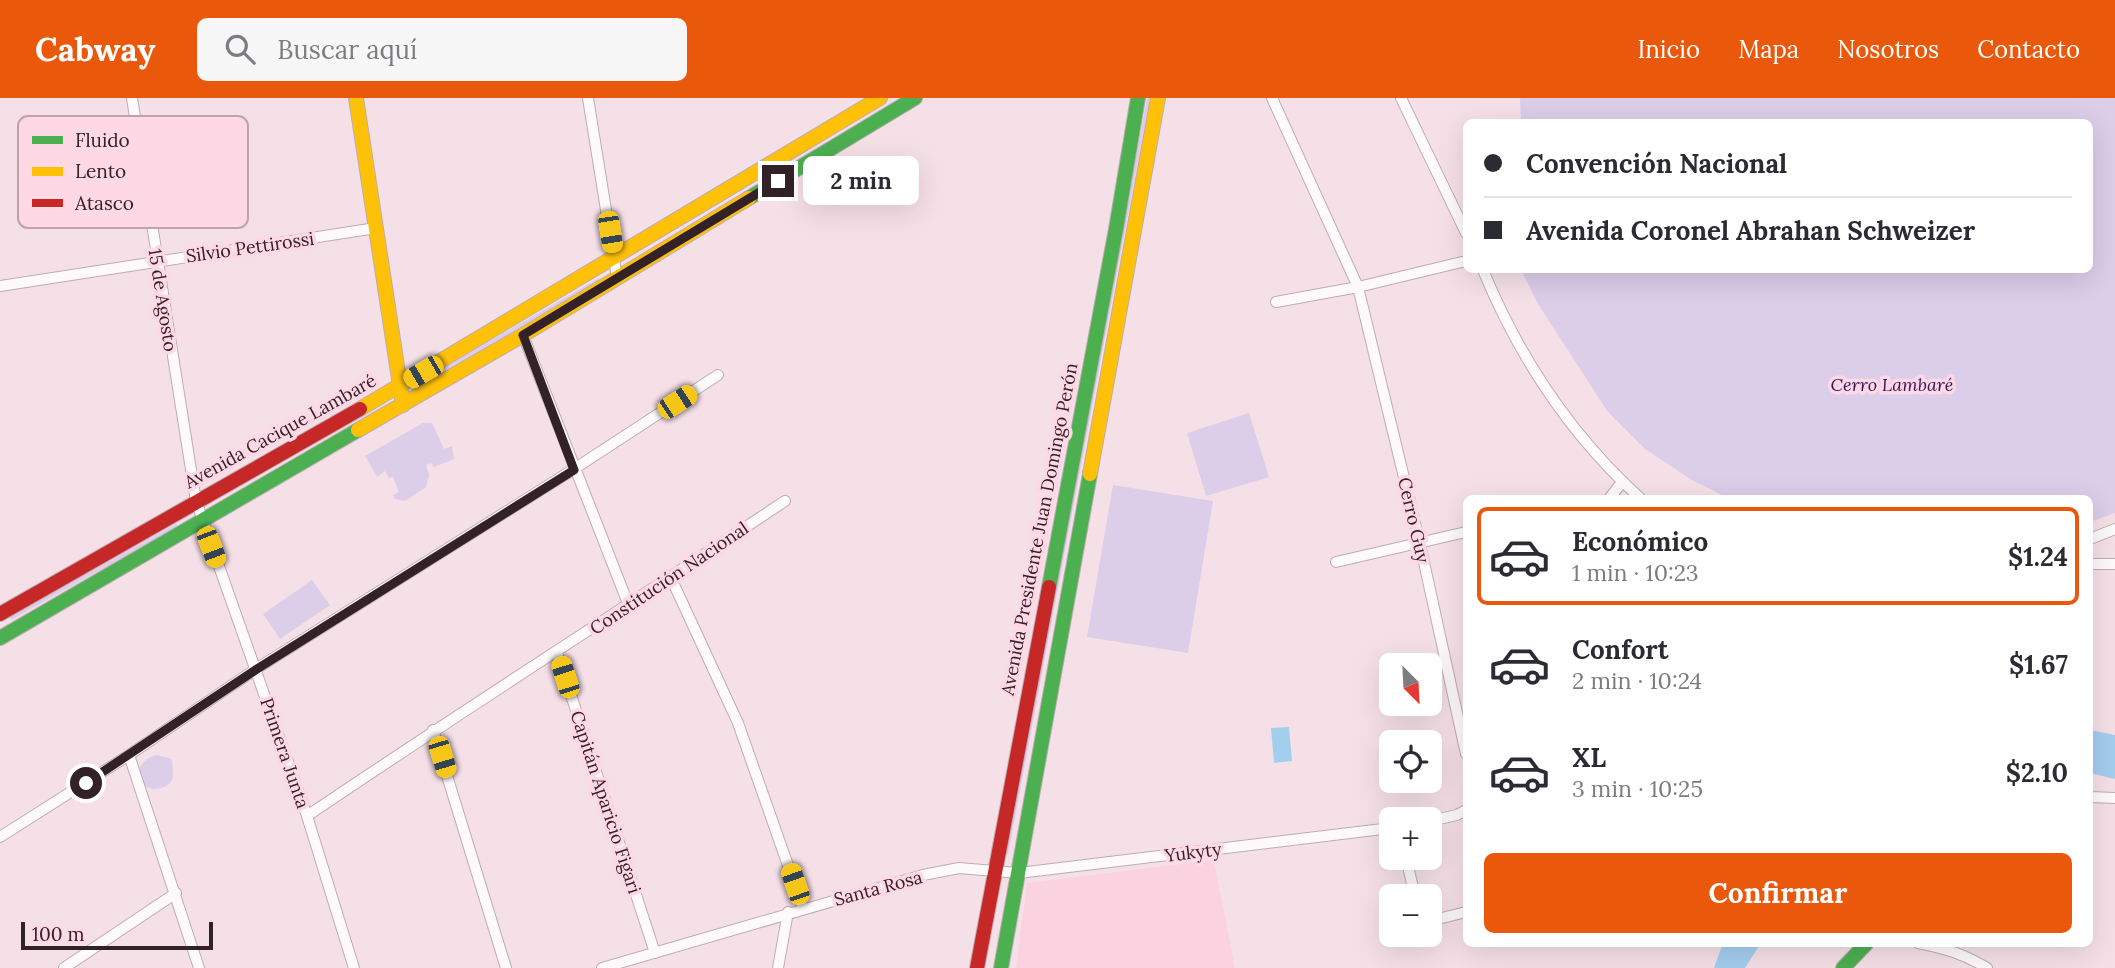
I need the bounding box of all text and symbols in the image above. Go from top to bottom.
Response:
search box [197,18,687,81]
text: Cabway [35,28,155,70]
icon: search [221,30,259,68]
text: Buscar aquí [277,33,417,66]
text: Inicio [1637,34,1700,65]
text: Mapa [1738,34,1799,65]
text: Nosotros [1837,34,1939,65]
text: Contacto [1977,34,2080,65]
legend [18,116,248,228]
text: Fluido [75,128,130,152]
text: Convención Nacional [1526,147,1787,180]
callout: 2 min [802,156,918,206]
text: Lento [75,159,126,183]
route end [762,165,794,197]
text: 2 min [830,166,892,195]
text: Atasco [74,191,134,215]
car [597,210,624,254]
text: Avenida Coronel Abrahan Schweizer [1526,214,1975,247]
street label: Silvio Pettirossi [185,227,315,267]
street label: 15 de Agosto [144,247,182,353]
car [400,352,447,392]
street label: Avenida Presidente Juan Domingo Perón [995,361,1083,698]
street label: Avenida Cacique Lambaré [179,368,380,494]
park label: Cerro Lambaré [1831,373,1953,396]
car [654,382,701,422]
street label: Cerro Guy [1393,475,1435,565]
street label: Constitución Nacional [585,516,753,640]
car [194,524,229,570]
icon: car [1488,525,1551,588]
text: Económico [1572,525,1708,558]
text: $1.24 [2008,540,2068,573]
text: 1 min · 10:23 [1572,558,1698,587]
icon: car [1488,633,1551,696]
text: Confort [1572,633,1669,666]
text: $1.67 [2009,648,2068,681]
north arrow [1379,653,1442,716]
map controls [1379,653,1442,947]
car [549,654,582,700]
text: 2 min · 10:24 [1572,666,1702,695]
street label: Primera Junta [255,695,315,811]
street label: Capitán Aparicio Figari [566,708,646,896]
button: locate [1379,730,1442,793]
car [426,734,459,780]
icon: car [1488,741,1551,804]
text: XL [1572,741,1606,774]
text: $2.10 [2006,756,2068,789]
route start [70,767,102,799]
text: 3 min · 10:25 [1572,774,1703,803]
button: + [1379,807,1442,870]
street label: Yukyty [1162,837,1223,867]
button: Confirmar [1484,853,2072,933]
car [779,861,812,907]
street label: Santa Rosa [831,865,925,911]
button: − [1379,884,1442,947]
scale bar [21,919,214,951]
text: 100 m [32,922,85,946]

